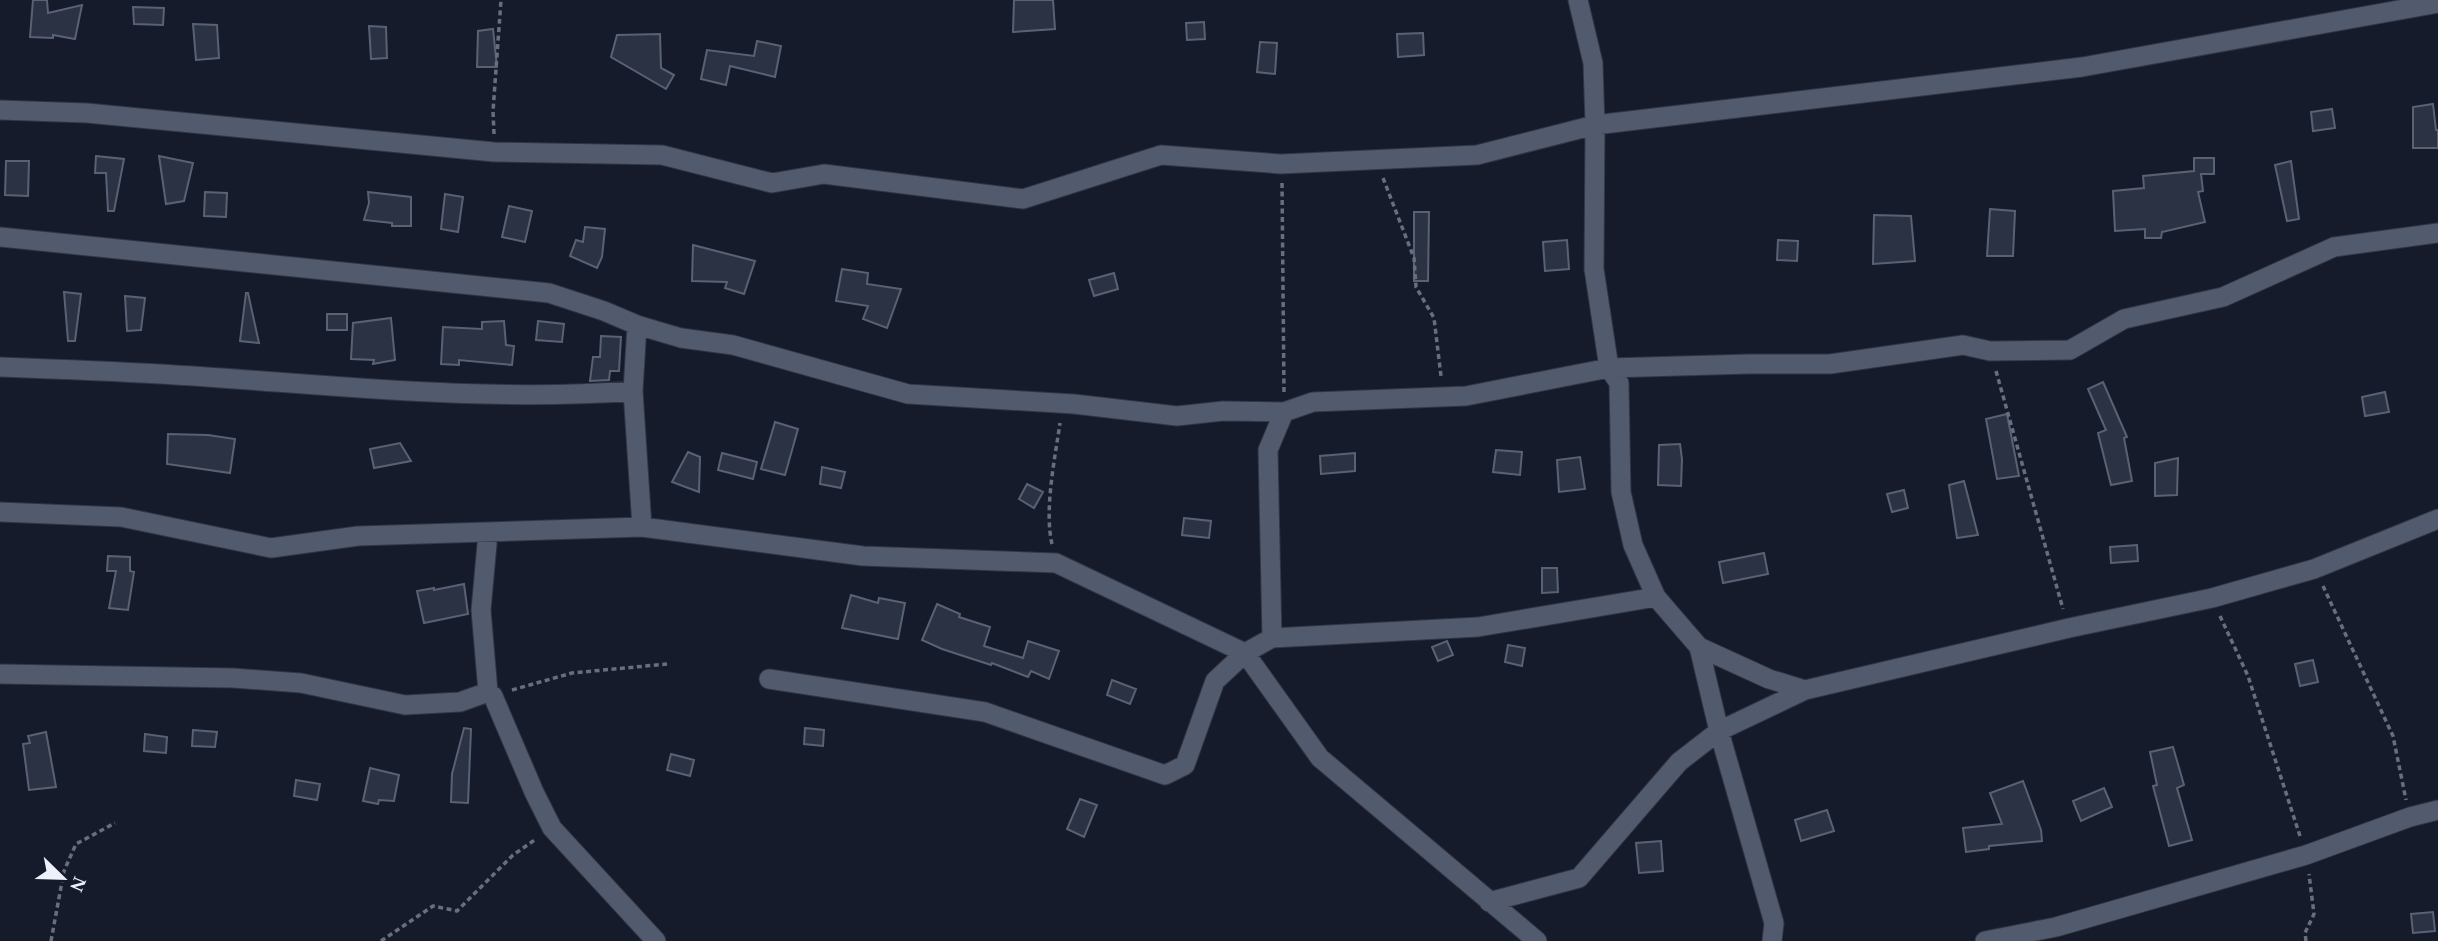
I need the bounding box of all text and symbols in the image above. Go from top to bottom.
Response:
north arrow [28,843,98,913]
text: N [66,874,91,895]

